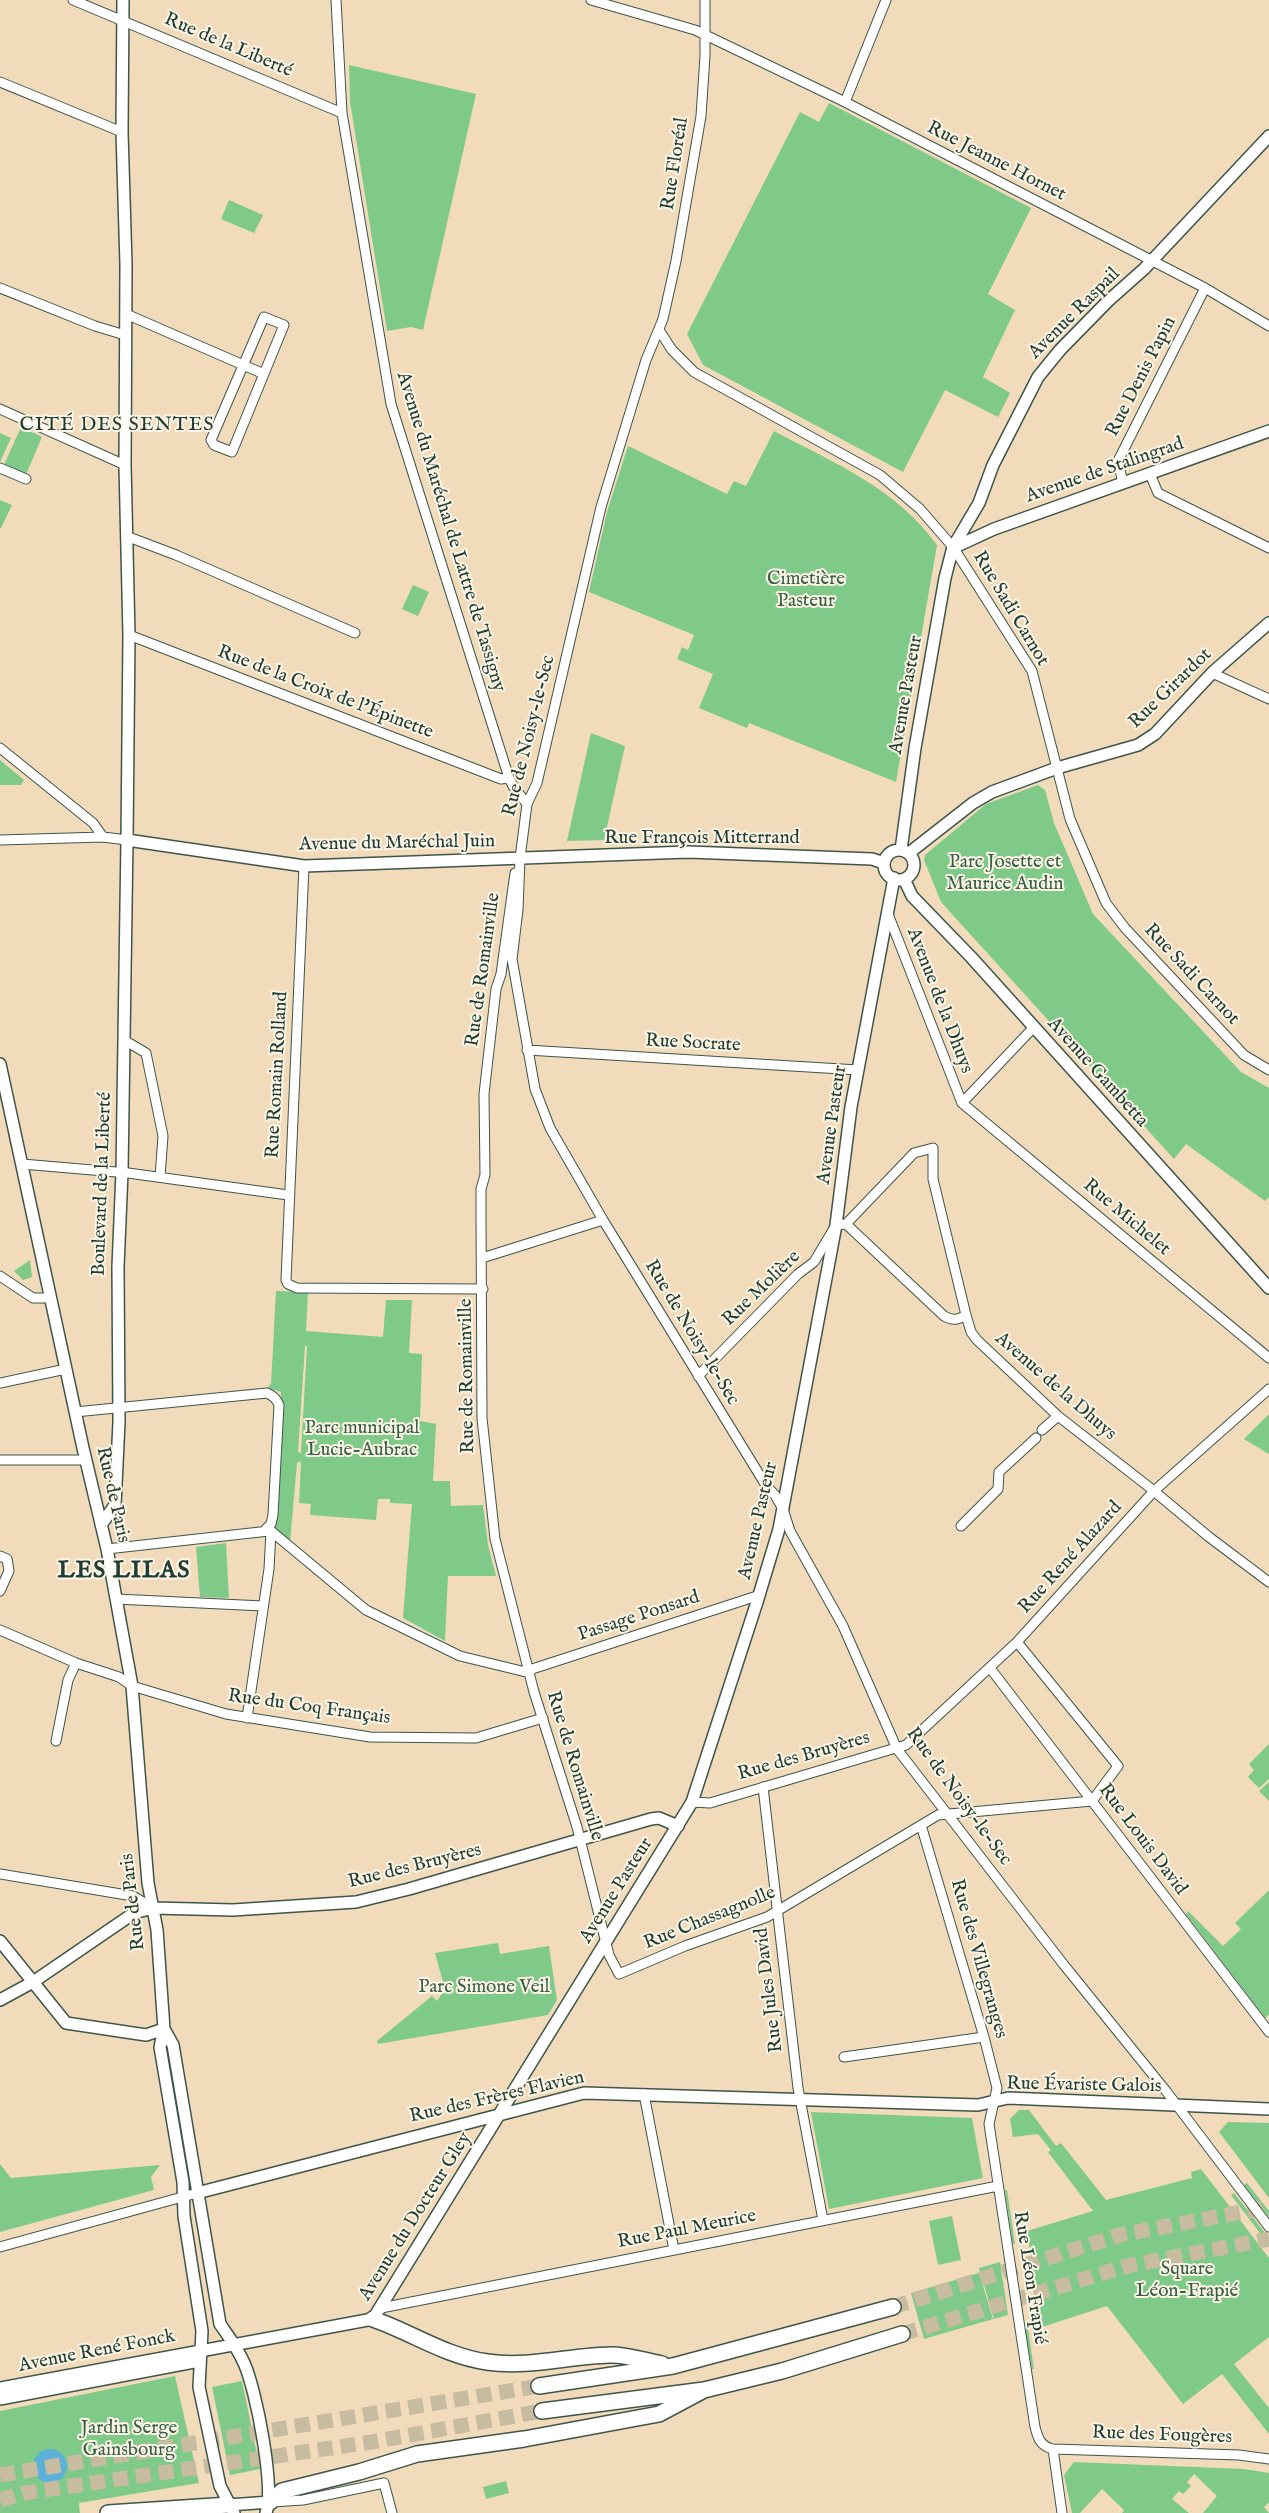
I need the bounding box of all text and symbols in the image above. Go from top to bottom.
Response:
street label: Rue de la Liberté [160,9,296,83]
street label: Rue Floréal [657,116,695,212]
street label: Rue Jeanne Hornet [923,117,1069,207]
street label: Avenue Raspail [1024,263,1126,365]
street label: Rue Denis Papin [1102,313,1182,441]
street label: Avenue du Maréchal de Lattre de Tassigny [390,369,510,695]
district label: CITÉ DES SENTES [18,414,216,438]
street label: Avenue de Stalingrad [1023,433,1187,509]
street label: Rue Sadi Carnot [967,547,1053,671]
park label: Cimetière Pasteur [767,569,845,613]
street label: Avenue Pasteur [885,634,929,756]
street label: Rue de la Croix de l'Épinette [214,641,436,745]
street label: Rue Girardot [1125,644,1217,734]
street label: Rue de Noisy-le-Sec [499,653,561,819]
street label: Rue François Mitterrand [604,828,800,850]
street label: Avenue du Maréchal Juin [299,831,495,857]
park label: Parc Josette et Maurice Audin [947,852,1063,896]
street label: Rue de Romainville [462,892,506,1048]
street label: Rue Sadi Carnot [1138,920,1244,1030]
street label: Avenue de la Dhuys [901,925,977,1077]
street label: Rue Romain Rolland [262,991,294,1159]
street label: Avenue Gambetta [1042,1013,1152,1133]
street label: Rue Socrate [645,1030,741,1058]
street label: Avenue Pasteur [813,1064,853,1186]
street label: Boulevard de la Liberté [88,1091,118,1277]
street label: Rue Michelet [1078,1175,1174,1261]
street label: Rue Molière [718,1246,806,1332]
street label: Rue de Noisy-le-Sec [639,1256,743,1410]
street label: Rue de Romainville [455,1298,481,1454]
street label: Avenue de la Dhuys [989,1328,1121,1446]
park label: Parc municipal Lucie-Aubrac [305,1418,419,1462]
street label: Rue de Paris [90,1445,134,1545]
street label: Avenue Pasteur [734,1460,784,1582]
street label: Rue René Alazard [1015,1497,1127,1619]
district label: LES LILAS [56,1558,192,1586]
street label: Passage Ponsard [575,1587,703,1647]
street label: Rue du Coq Français [226,1685,392,1731]
street label: Rue de Romainville [540,1688,608,1844]
street label: Rue de Noisy-le-Sec [900,1723,1016,1871]
street label: Rue des Bruyères [735,1727,873,1787]
street label: Rue Louis David [1093,1780,1191,1900]
street label: Avenue Pasteur [576,1834,658,1948]
street label: Rue des Bruyères [346,1839,484,1895]
street label: Rue de Paris [117,1852,151,1952]
street label: Rue des Villegranges [944,1877,1012,2041]
street label: Rue Chassagnolle [641,1882,779,1956]
street label: Rue Jules David [751,1926,789,2054]
park label: Parc Simone Veil [418,1977,550,1999]
street label: Rue des Frères Flavien [408,2067,586,2129]
street label: Rue Évariste Galois [1006,2073,1162,2099]
street label: Avenue du Docteur Gley [355,2128,477,2306]
street label: Rue Paul Meurice [616,2205,758,2255]
street label: Rue Léon Frapié [1007,2210,1051,2346]
park label: Square Léon-Frapié [1136,2259,1238,2303]
street label: Avenue René Fonck [17,2326,177,2378]
park label: Jardin Serge Gainsbourg [81,2418,177,2462]
street label: Rue des Fougères [1092,2422,1232,2450]

